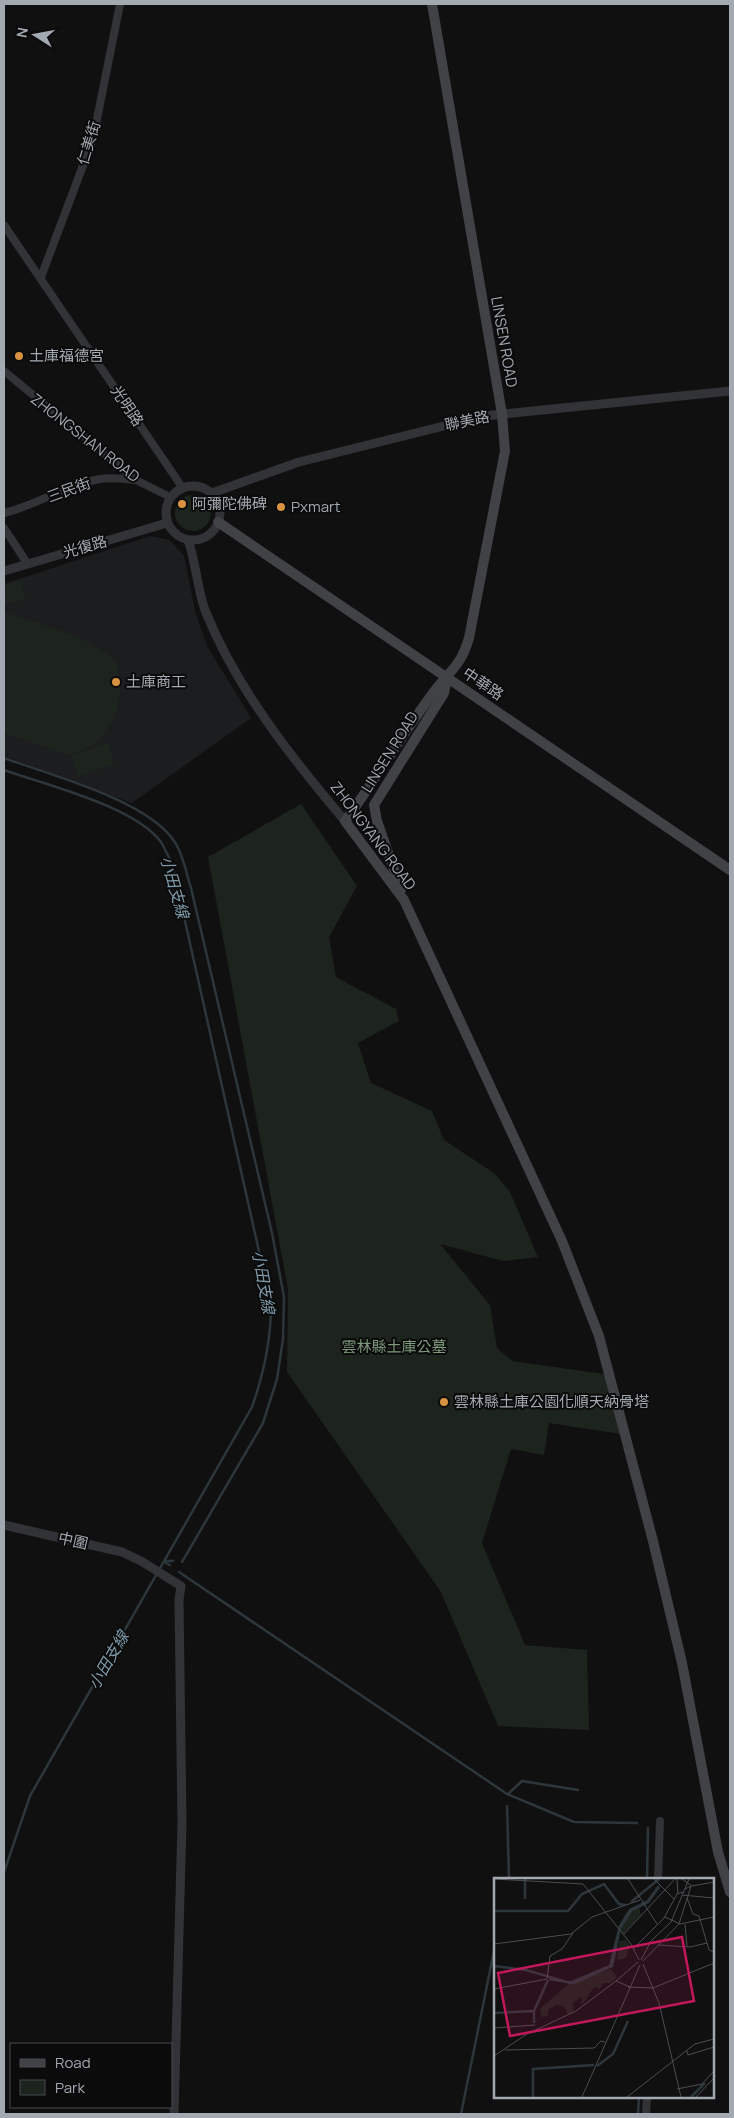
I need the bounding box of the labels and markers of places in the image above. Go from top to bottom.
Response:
place label: 土庫福德宮 [29,345,104,366]
marker: 土庫福德宮 [13,350,25,362]
place label: 阿彌陀佛碑 [192,493,267,514]
place label: Pxmart [291,496,340,517]
marker: 阿彌陀佛碑 [176,498,188,510]
marker: Pxmart [275,501,287,513]
place label: 土庫商工 [126,671,186,692]
marker: 土庫商工 [110,676,122,688]
place label: 雲林縣土庫公園化順天納骨塔 [454,1391,649,1412]
marker: 雲林縣土庫公園化順天納骨塔 [438,1396,450,1408]

